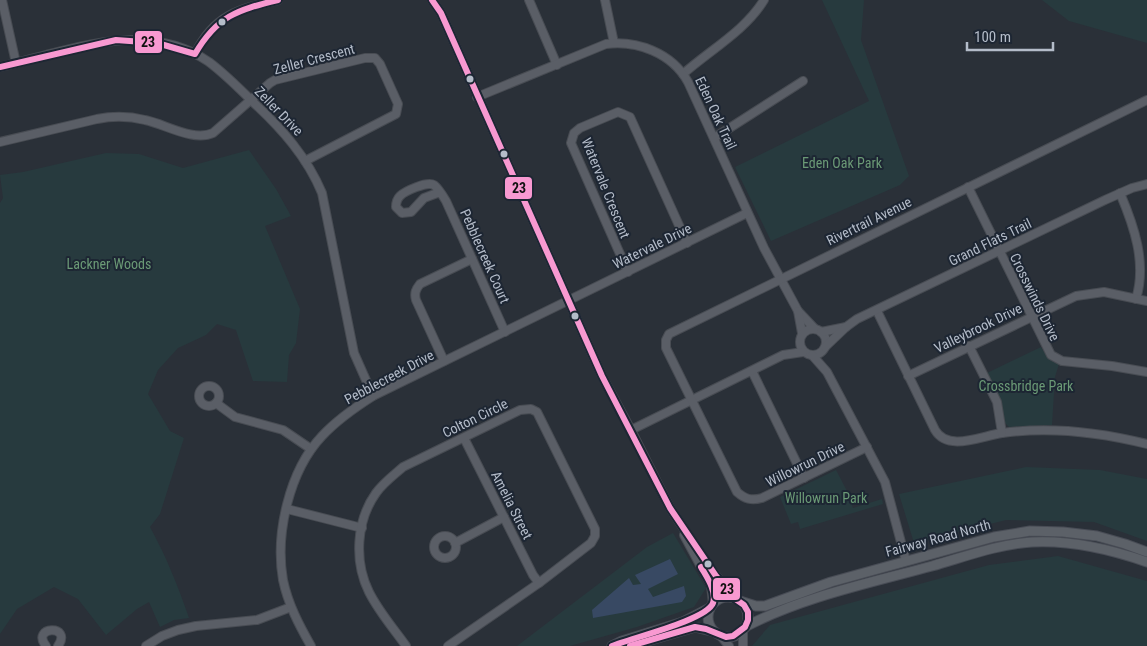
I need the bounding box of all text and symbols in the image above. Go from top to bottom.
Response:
unlabelled marker [217,17,227,27]
scale bar [967,20,1053,52]
text: 100 m [974,28,1011,46]
line badge: 23 [134,30,163,54]
text: 23 [141,34,155,50]
street label: Zeller Crescent [272,41,356,77]
unlabelled marker [465,74,475,84]
street label: Eden Oak Trail [692,74,740,152]
street label: Zeller Drive [252,83,307,139]
street label: Watervale Crescent [579,135,633,241]
unlabelled marker [499,149,509,159]
park label: Eden Oak Park [802,155,883,171]
line badge: 23 [504,176,533,200]
text: 23 [512,180,526,196]
street label: Rivertrail Avenue [824,193,914,248]
street label: Pebblecreek Court [457,206,513,306]
street label: Grand Flats Trail [946,215,1034,269]
street label: Watervale Drive [610,220,694,272]
street label: Crosswinds Drive [1007,251,1063,344]
park label: Lackner Woods [67,256,151,272]
street label: Valleybrook Drive [932,300,1025,356]
unlabelled marker [570,311,580,321]
street label: Pebblecreek Drive [342,346,437,407]
park label: Crossbridge Park [979,378,1074,394]
street label: Colton Circle [440,395,511,441]
street label: Willowrun Drive [763,438,847,490]
street label: Amelia Street [488,468,536,542]
park label: Willowrun Park [785,490,868,506]
street label: Fairway Road North [884,516,992,560]
unlabelled marker [703,559,713,569]
line badge: 23 [712,577,741,601]
text: 23 [720,581,734,597]

